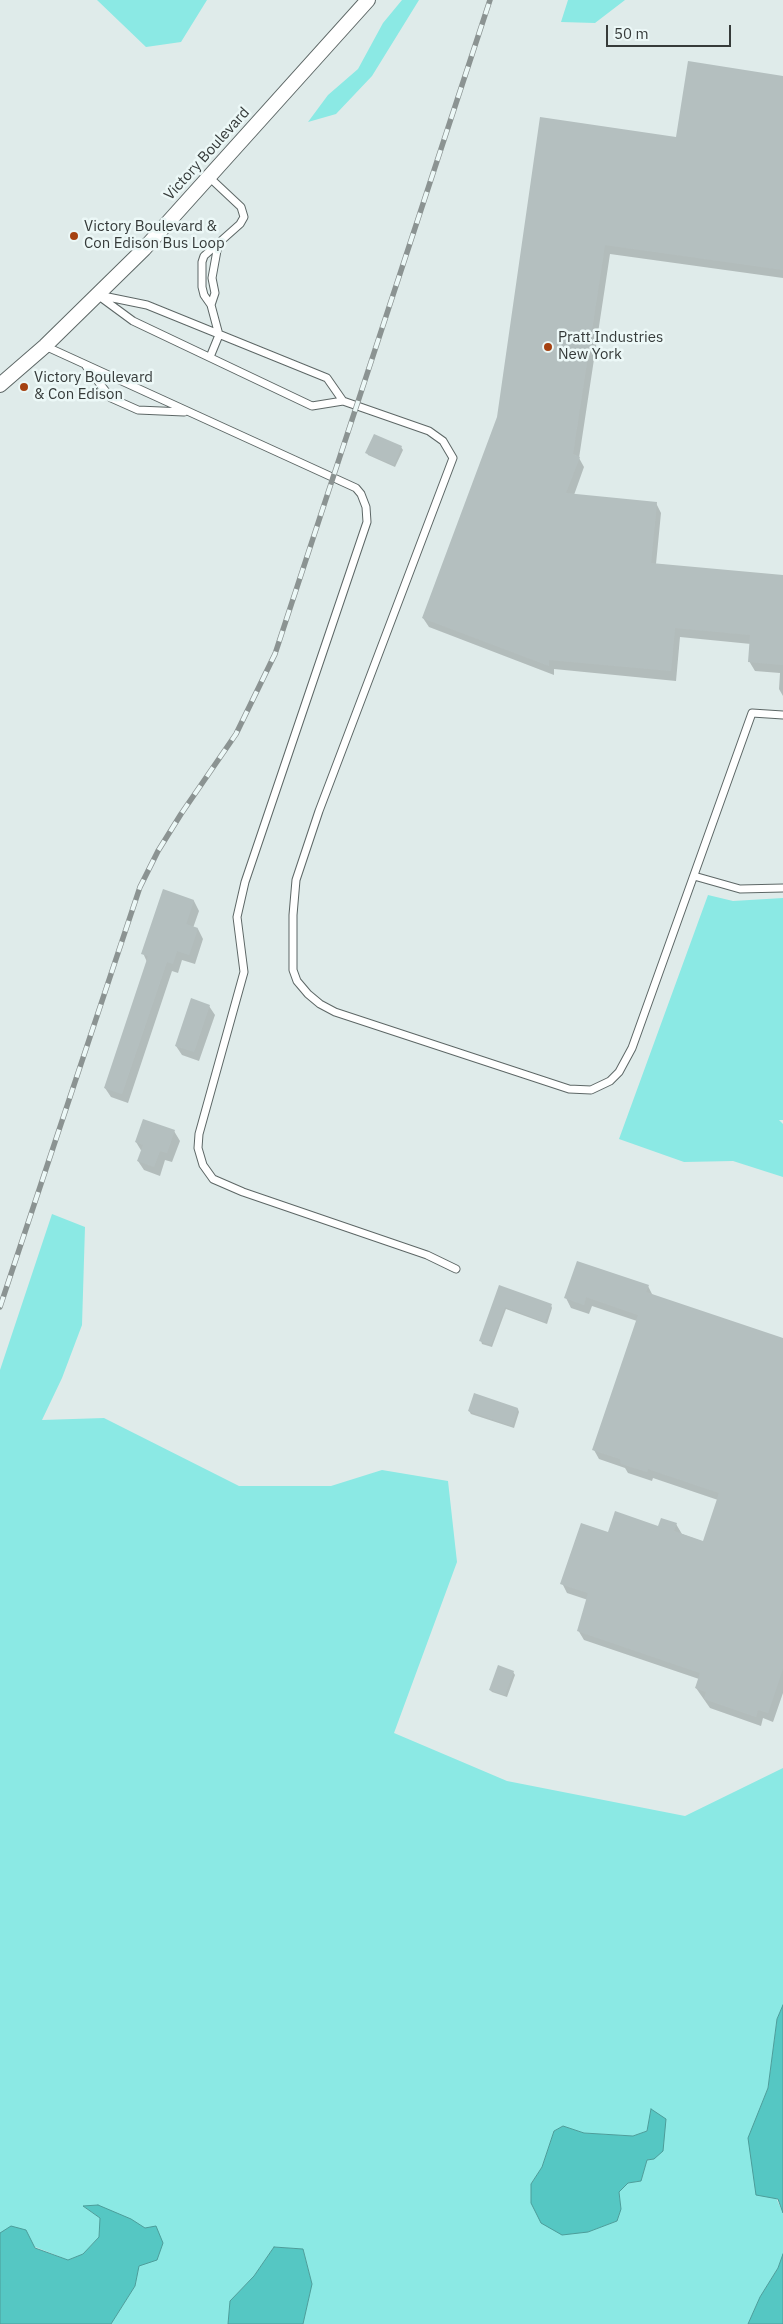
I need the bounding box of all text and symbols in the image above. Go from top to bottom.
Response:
scale bar [608,15,733,47]
text: 50 m [614,24,649,43]
street label: Victory Boulevard [161,104,253,204]
place label: Victory Boulevard & Con Edison Bus Loop [84,218,225,253]
marker: Victory Boulevard & Con Edison Bus Loop [68,230,80,242]
place label: Pratt Industries New York [558,329,663,364]
marker: Pratt Industries New York [542,341,554,353]
place label: Victory Boulevard & Con Edison [34,369,153,404]
marker: Victory Boulevard & Con Edison [18,381,30,393]

